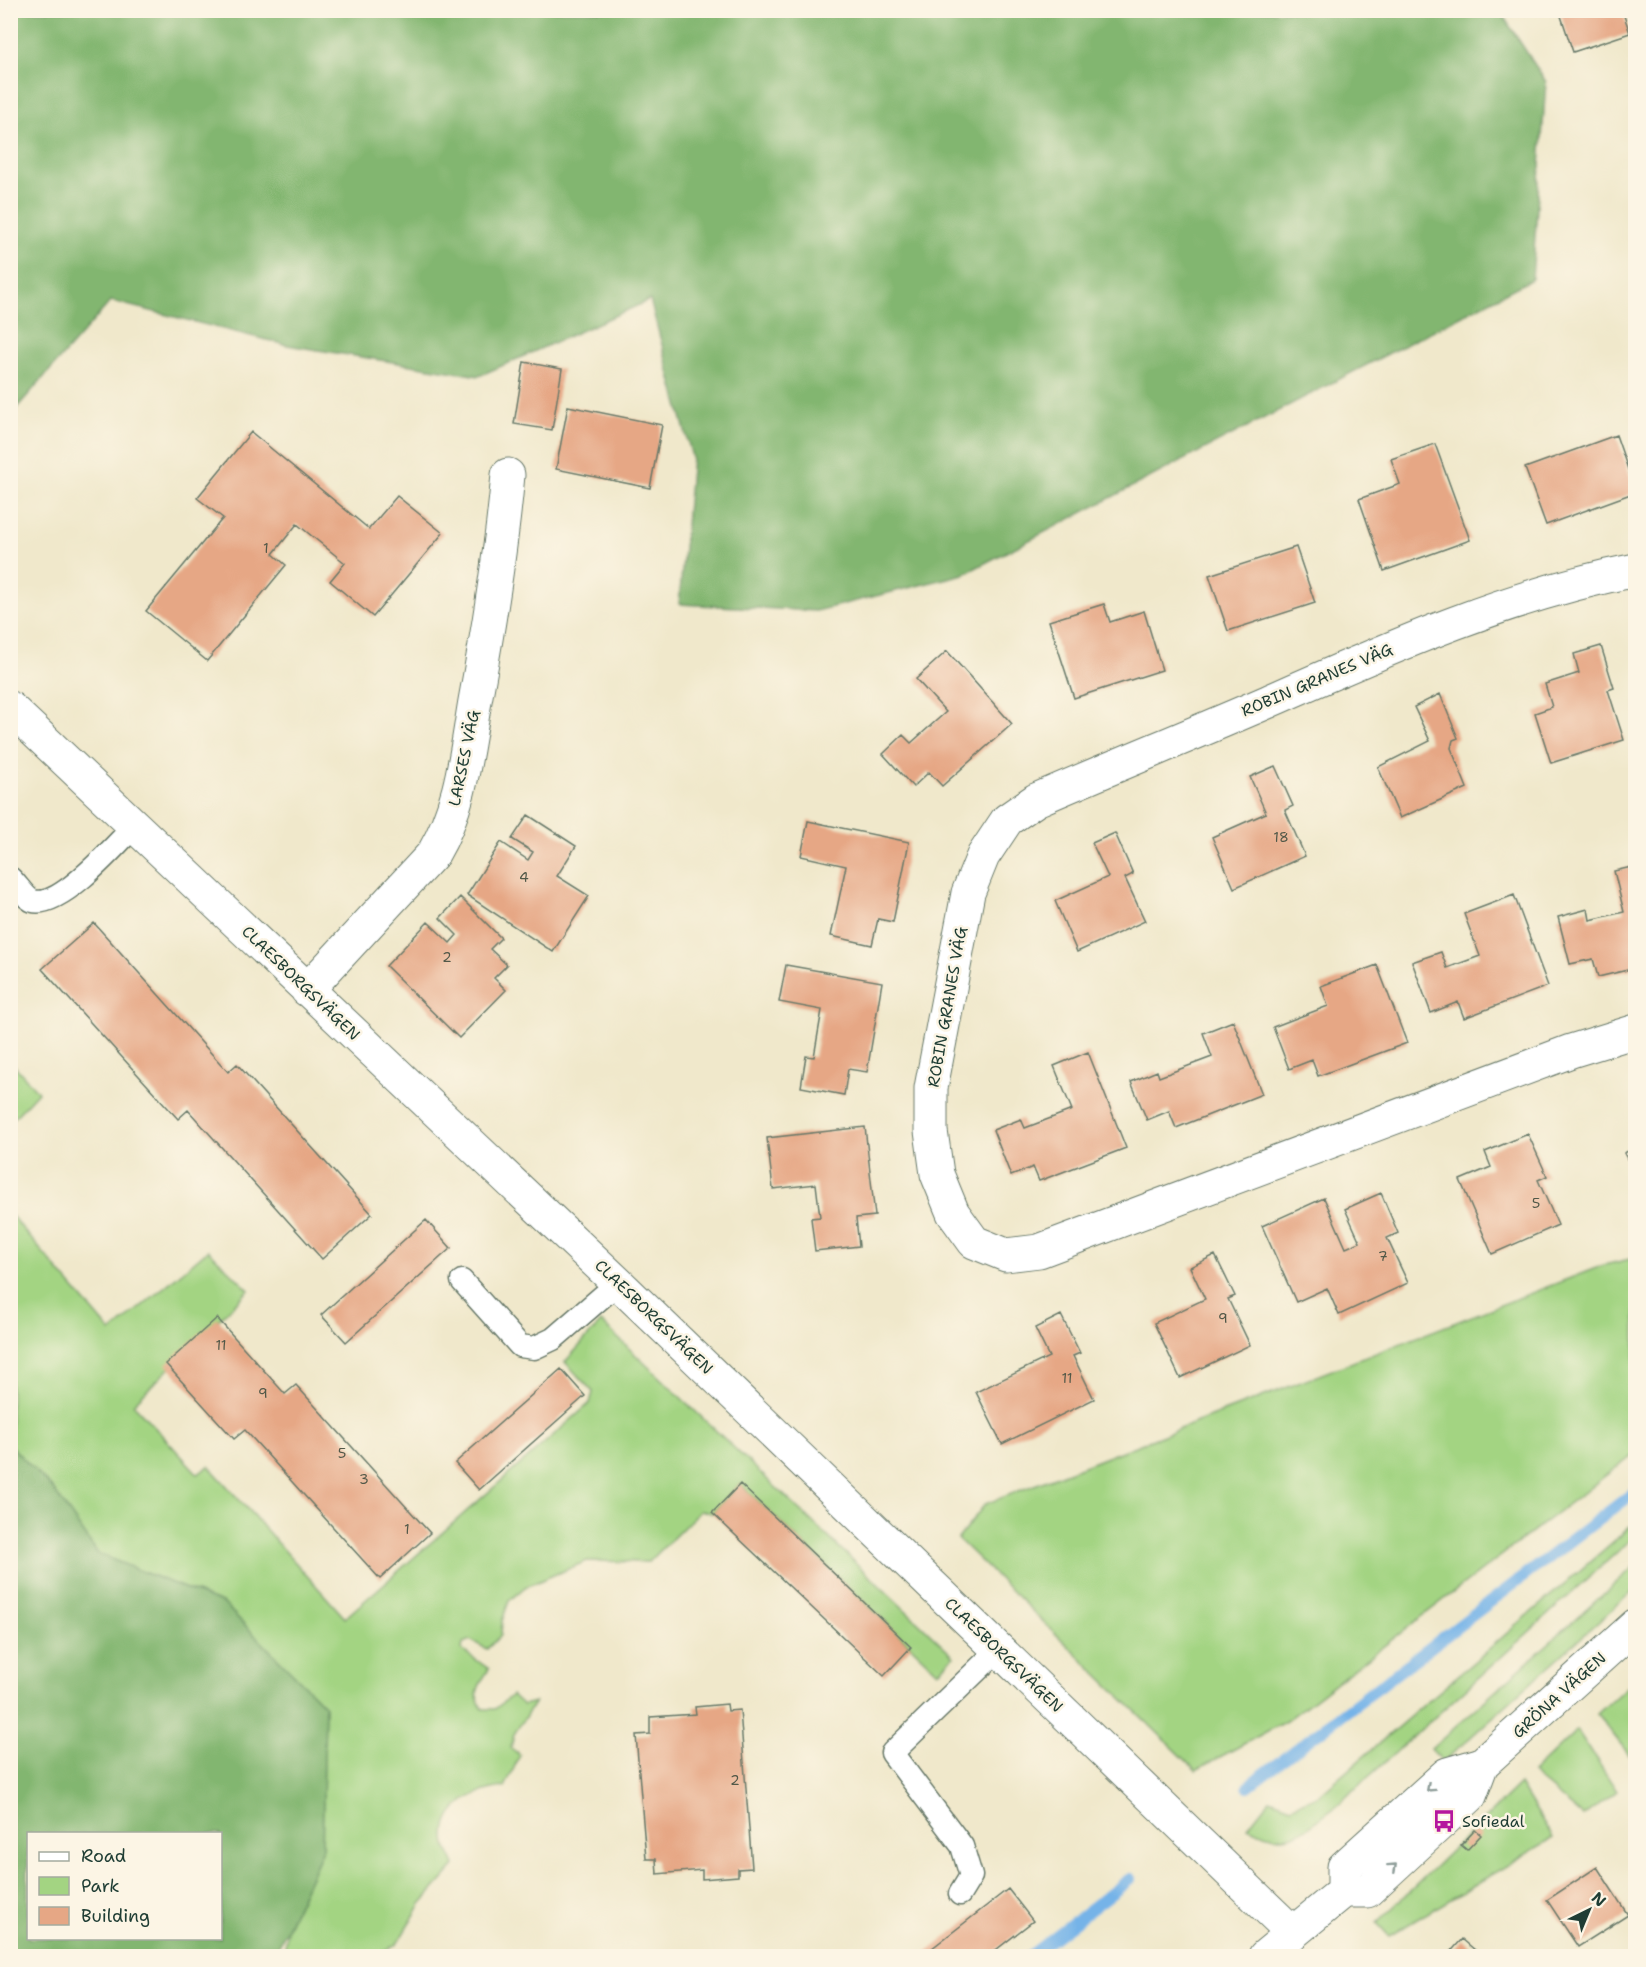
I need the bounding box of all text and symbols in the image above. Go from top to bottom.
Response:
house number: 1 [263,539,269,557]
street label: ROBIN GRANES VÄG [1238,639,1396,721]
street label: LARSES VÄG [444,708,484,808]
house number: 18 [1273,828,1289,846]
house number: 4 [519,868,529,886]
street label: CLAESBORGSVÄGEN [237,921,365,1045]
street label: ROBIN GRANES VÄG [923,925,971,1089]
house number: 2 [442,948,452,966]
house number: 5 [1532,1194,1540,1212]
house number: 7 [1378,1247,1388,1265]
street label: CLAESBORGSVÄGEN [590,1255,718,1379]
house number: 9 [1218,1309,1228,1327]
house number: 11 [215,1336,227,1354]
house number: 11 [1061,1369,1073,1387]
house number: 9 [258,1384,268,1402]
house number: 5 [338,1444,346,1462]
house number: 3 [359,1470,369,1488]
house number: 1 [404,1520,410,1538]
street label: CLAESBORGSVÄGEN [940,1593,1068,1717]
street label: GRÖNA VÄGEN [1508,1647,1610,1743]
house number: 2 [730,1771,740,1789]
one-way arrow [1426,1781,1437,1792]
bus stop icon: Sofiedal [1431,1808,1457,1834]
place label: Sofiedal [1462,1811,1525,1832]
legend [27,1832,222,1940]
text: Road [81,1844,126,1868]
one-way arrow [1386,1863,1397,1874]
text: Park [81,1874,120,1898]
north arrow [1559,1880,1619,1940]
text: N [1587,1887,1611,1911]
text: Building [81,1904,150,1928]

